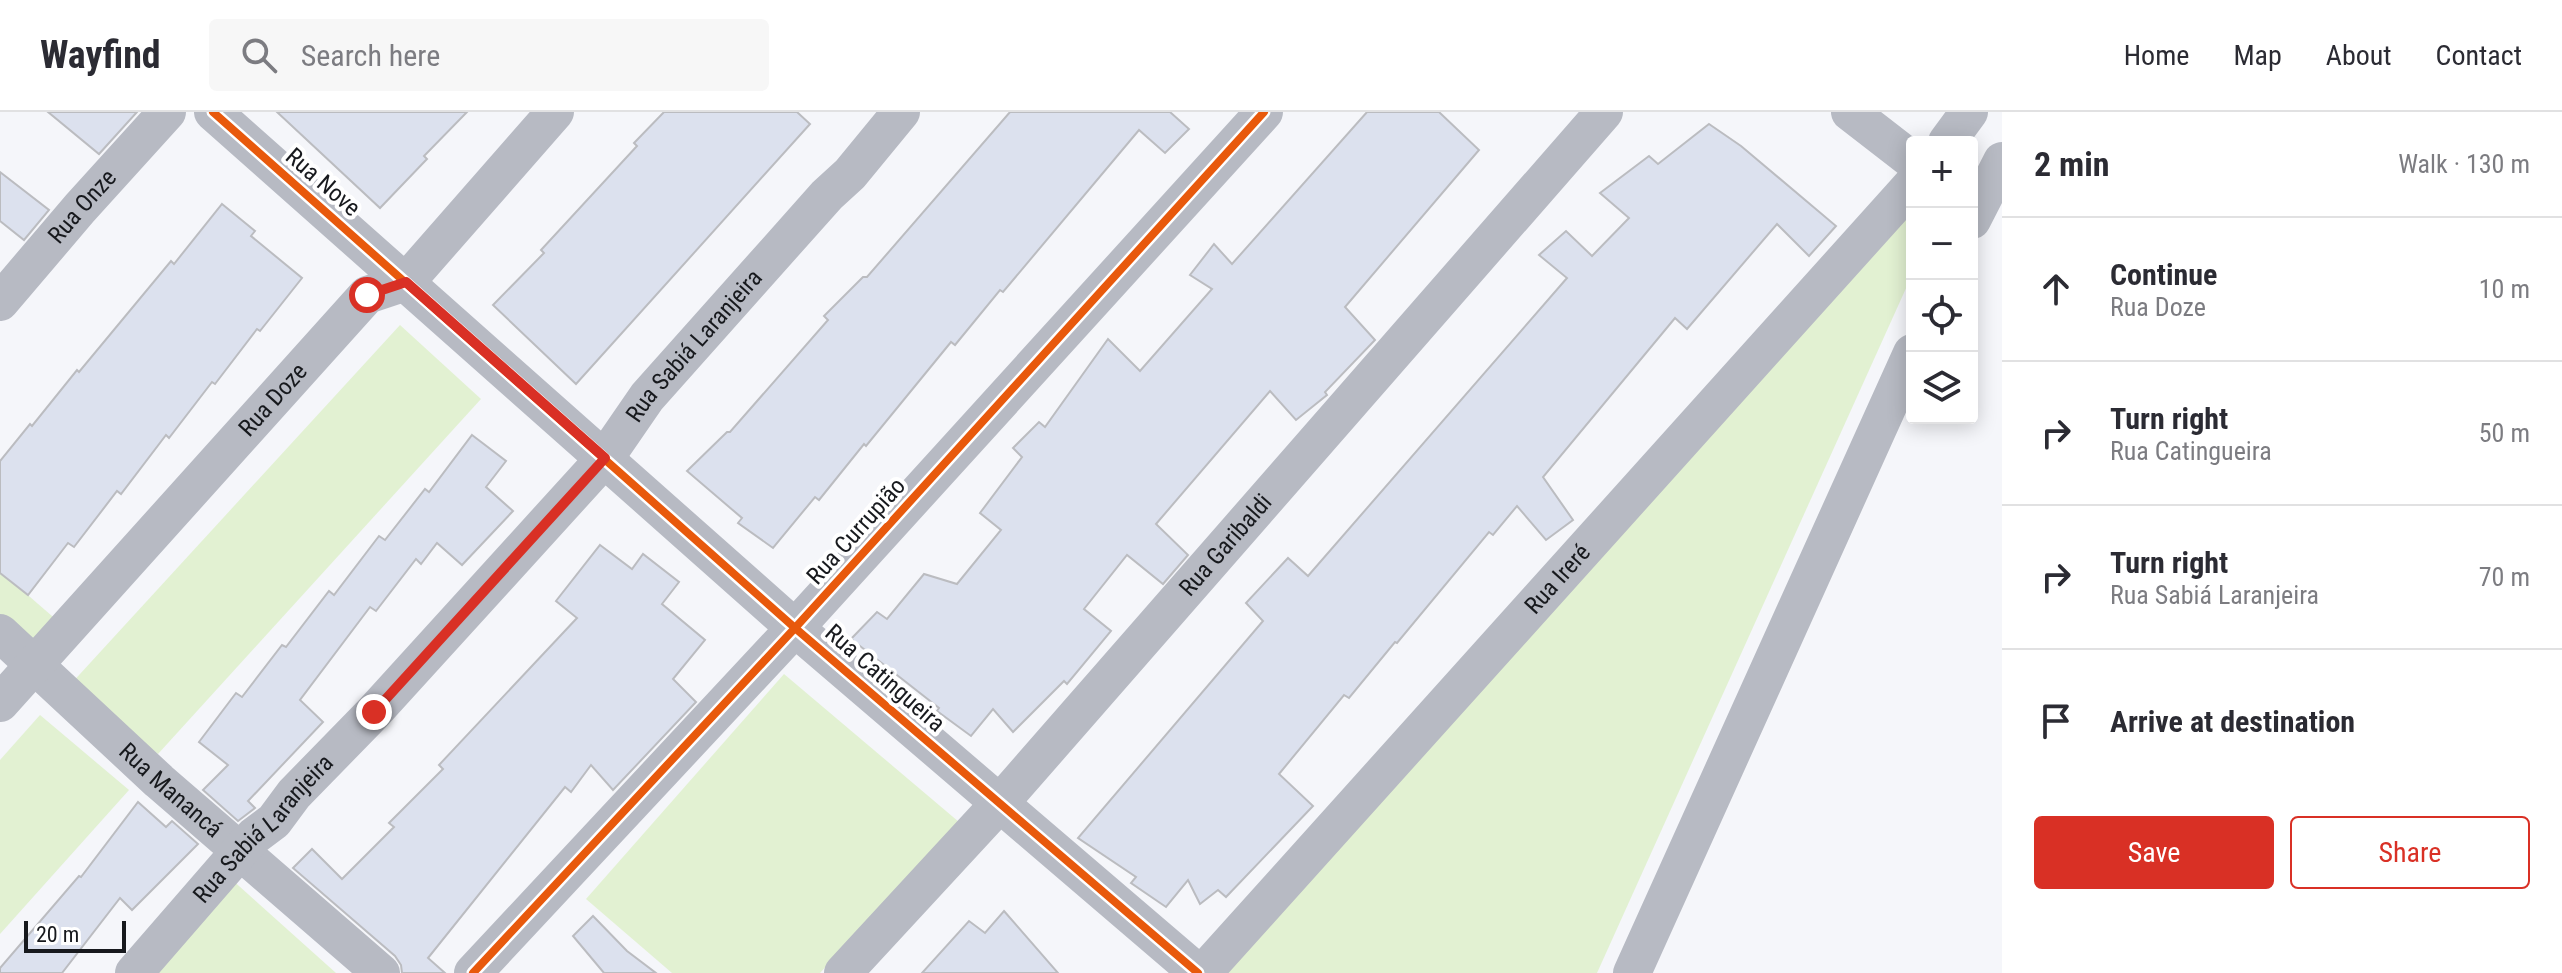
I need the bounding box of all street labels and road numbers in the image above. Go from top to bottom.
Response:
street label: Rua Nove [280,142,366,222]
street label: Rua Onze [42,164,122,249]
street label: Rua Sabiá Laranjeira [620,264,768,427]
street label: Rua Doze [233,357,313,442]
street label: Rua Currupião [801,472,911,590]
street label: Rua Garibaldi [1173,488,1278,602]
street label: Rua Ireré [1519,538,1596,620]
street label: Rua Catingueira [820,618,950,738]
street label: Rua Manancá [113,737,228,843]
street label: Rua Sabiá Laranjeira [187,749,339,909]

